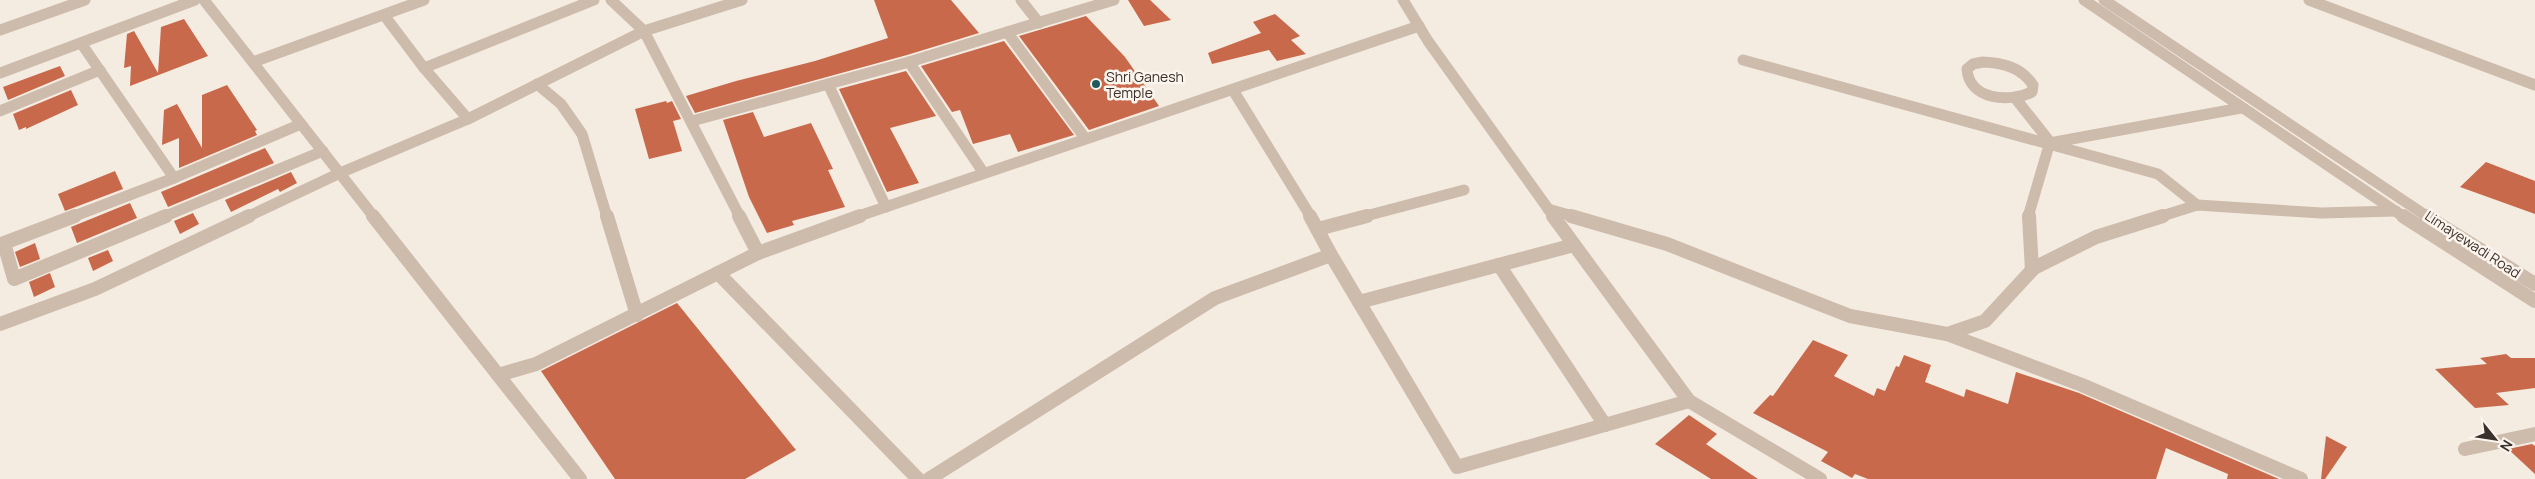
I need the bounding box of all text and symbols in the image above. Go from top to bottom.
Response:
place label: Shri Ganesh Temple [1106,67,1184,102]
marker: Shri Ganesh Temple [1090,78,1102,90]
street label: Limayewadi Road [2422,206,2524,282]
north arrow [2470,414,2520,464]
text: N [2496,437,2517,455]

